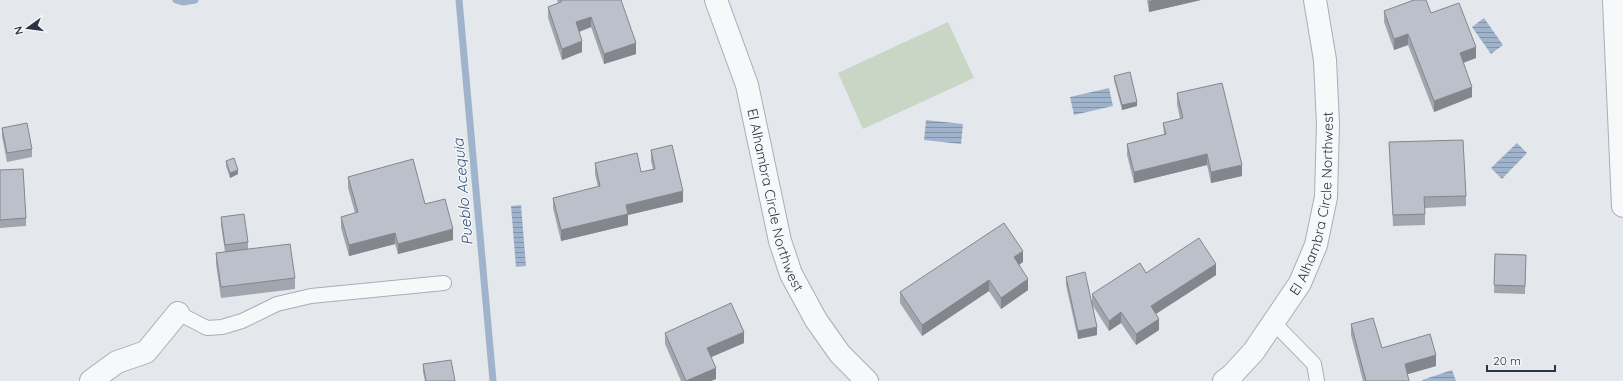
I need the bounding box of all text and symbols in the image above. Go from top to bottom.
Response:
north arrow [8,8,48,48]
text: N [11,25,26,36]
street label: El Alhambra Circle Northwest [743,107,808,295]
street label: El Alhambra Circle Northwest [1285,111,1337,299]
water label: Pueblo Acequia [448,137,477,246]
scale bar [1487,347,1555,373]
text: 20 m [1493,353,1521,368]

